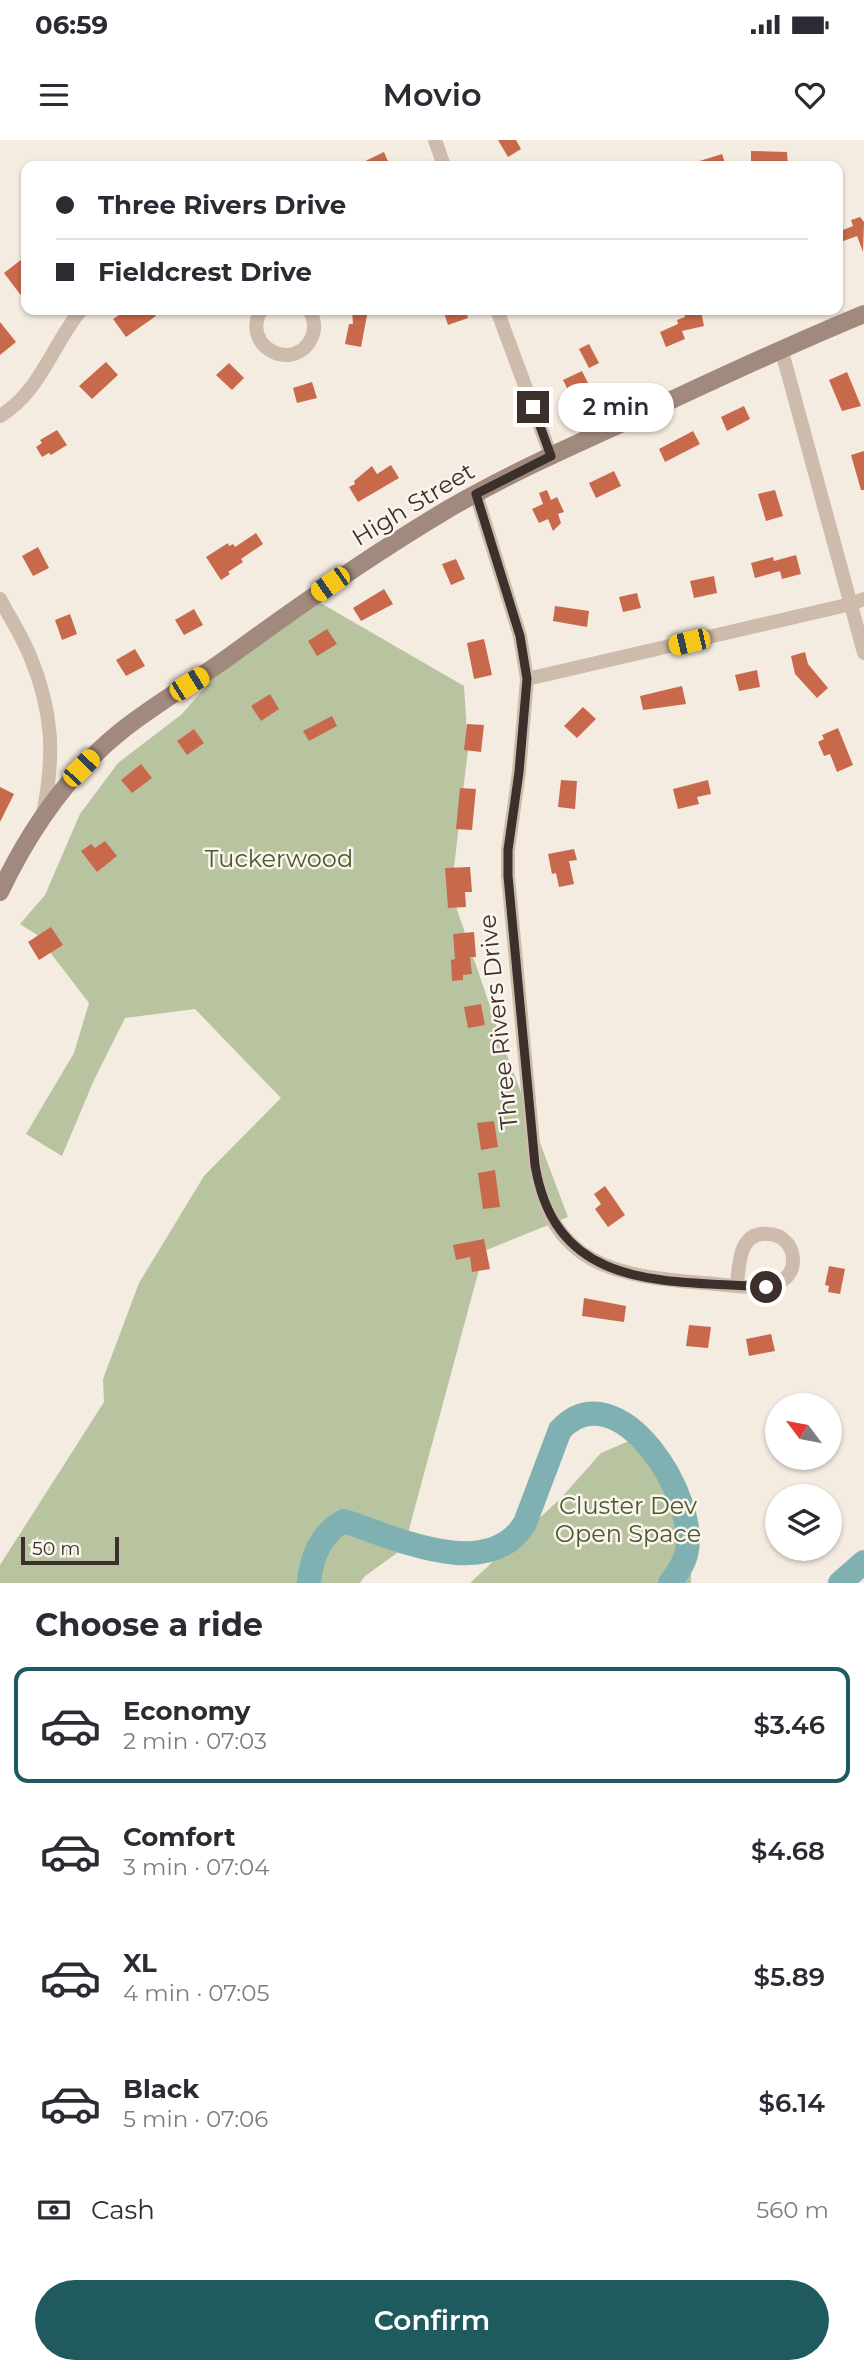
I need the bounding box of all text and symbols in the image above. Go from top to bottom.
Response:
text: 06:59 [35,9,108,41]
text: Movio [382,75,482,114]
icon: menu [35,76,73,114]
icon: heart [791,76,829,114]
text: Three Rivers Drive [98,189,346,221]
text: Fieldcrest Drive [98,256,312,288]
callout: 2 min [558,383,673,432]
route end [517,391,549,423]
text: 2 min [583,393,649,421]
street label: High Street [347,456,480,552]
car [307,563,354,605]
car [667,627,712,657]
car [166,664,213,704]
car [59,746,104,790]
park label: Tuckerwood [205,844,353,873]
street label: Three Rivers Drive [472,913,524,1131]
route start [750,1271,782,1303]
north arrow [765,1393,842,1470]
map controls [765,1393,842,1561]
button: layers [765,1484,842,1561]
park label: Cluster Dev Open Space [555,1491,701,1548]
scale bar [21,1534,119,1566]
text: 50 m [32,1537,80,1560]
text: Choose a ride [35,1605,263,1644]
icon: car [39,1694,102,1757]
text: Economy [123,1695,250,1727]
text: $3.46 [753,1709,825,1741]
text: 2 min · 07:03 [123,1727,267,1755]
icon: car [39,1820,102,1883]
text: Comfort [123,1821,235,1853]
text: $4.68 [751,1835,825,1867]
text: 3 min · 07:04 [123,1853,269,1881]
icon: car [39,1946,102,2009]
text: XL [123,1947,157,1979]
text: $5.89 [754,1961,825,1993]
text: 4 min · 07:05 [123,1979,269,2007]
icon: car [39,2072,102,2135]
text: Black [123,2073,199,2105]
text: $6.14 [759,2087,825,2119]
text: 5 min · 07:06 [123,2105,268,2133]
icon: cash [35,2191,73,2229]
text: Cash [91,2194,155,2226]
text: 560 m [756,2196,829,2224]
button: Confirm [35,2280,829,2360]

